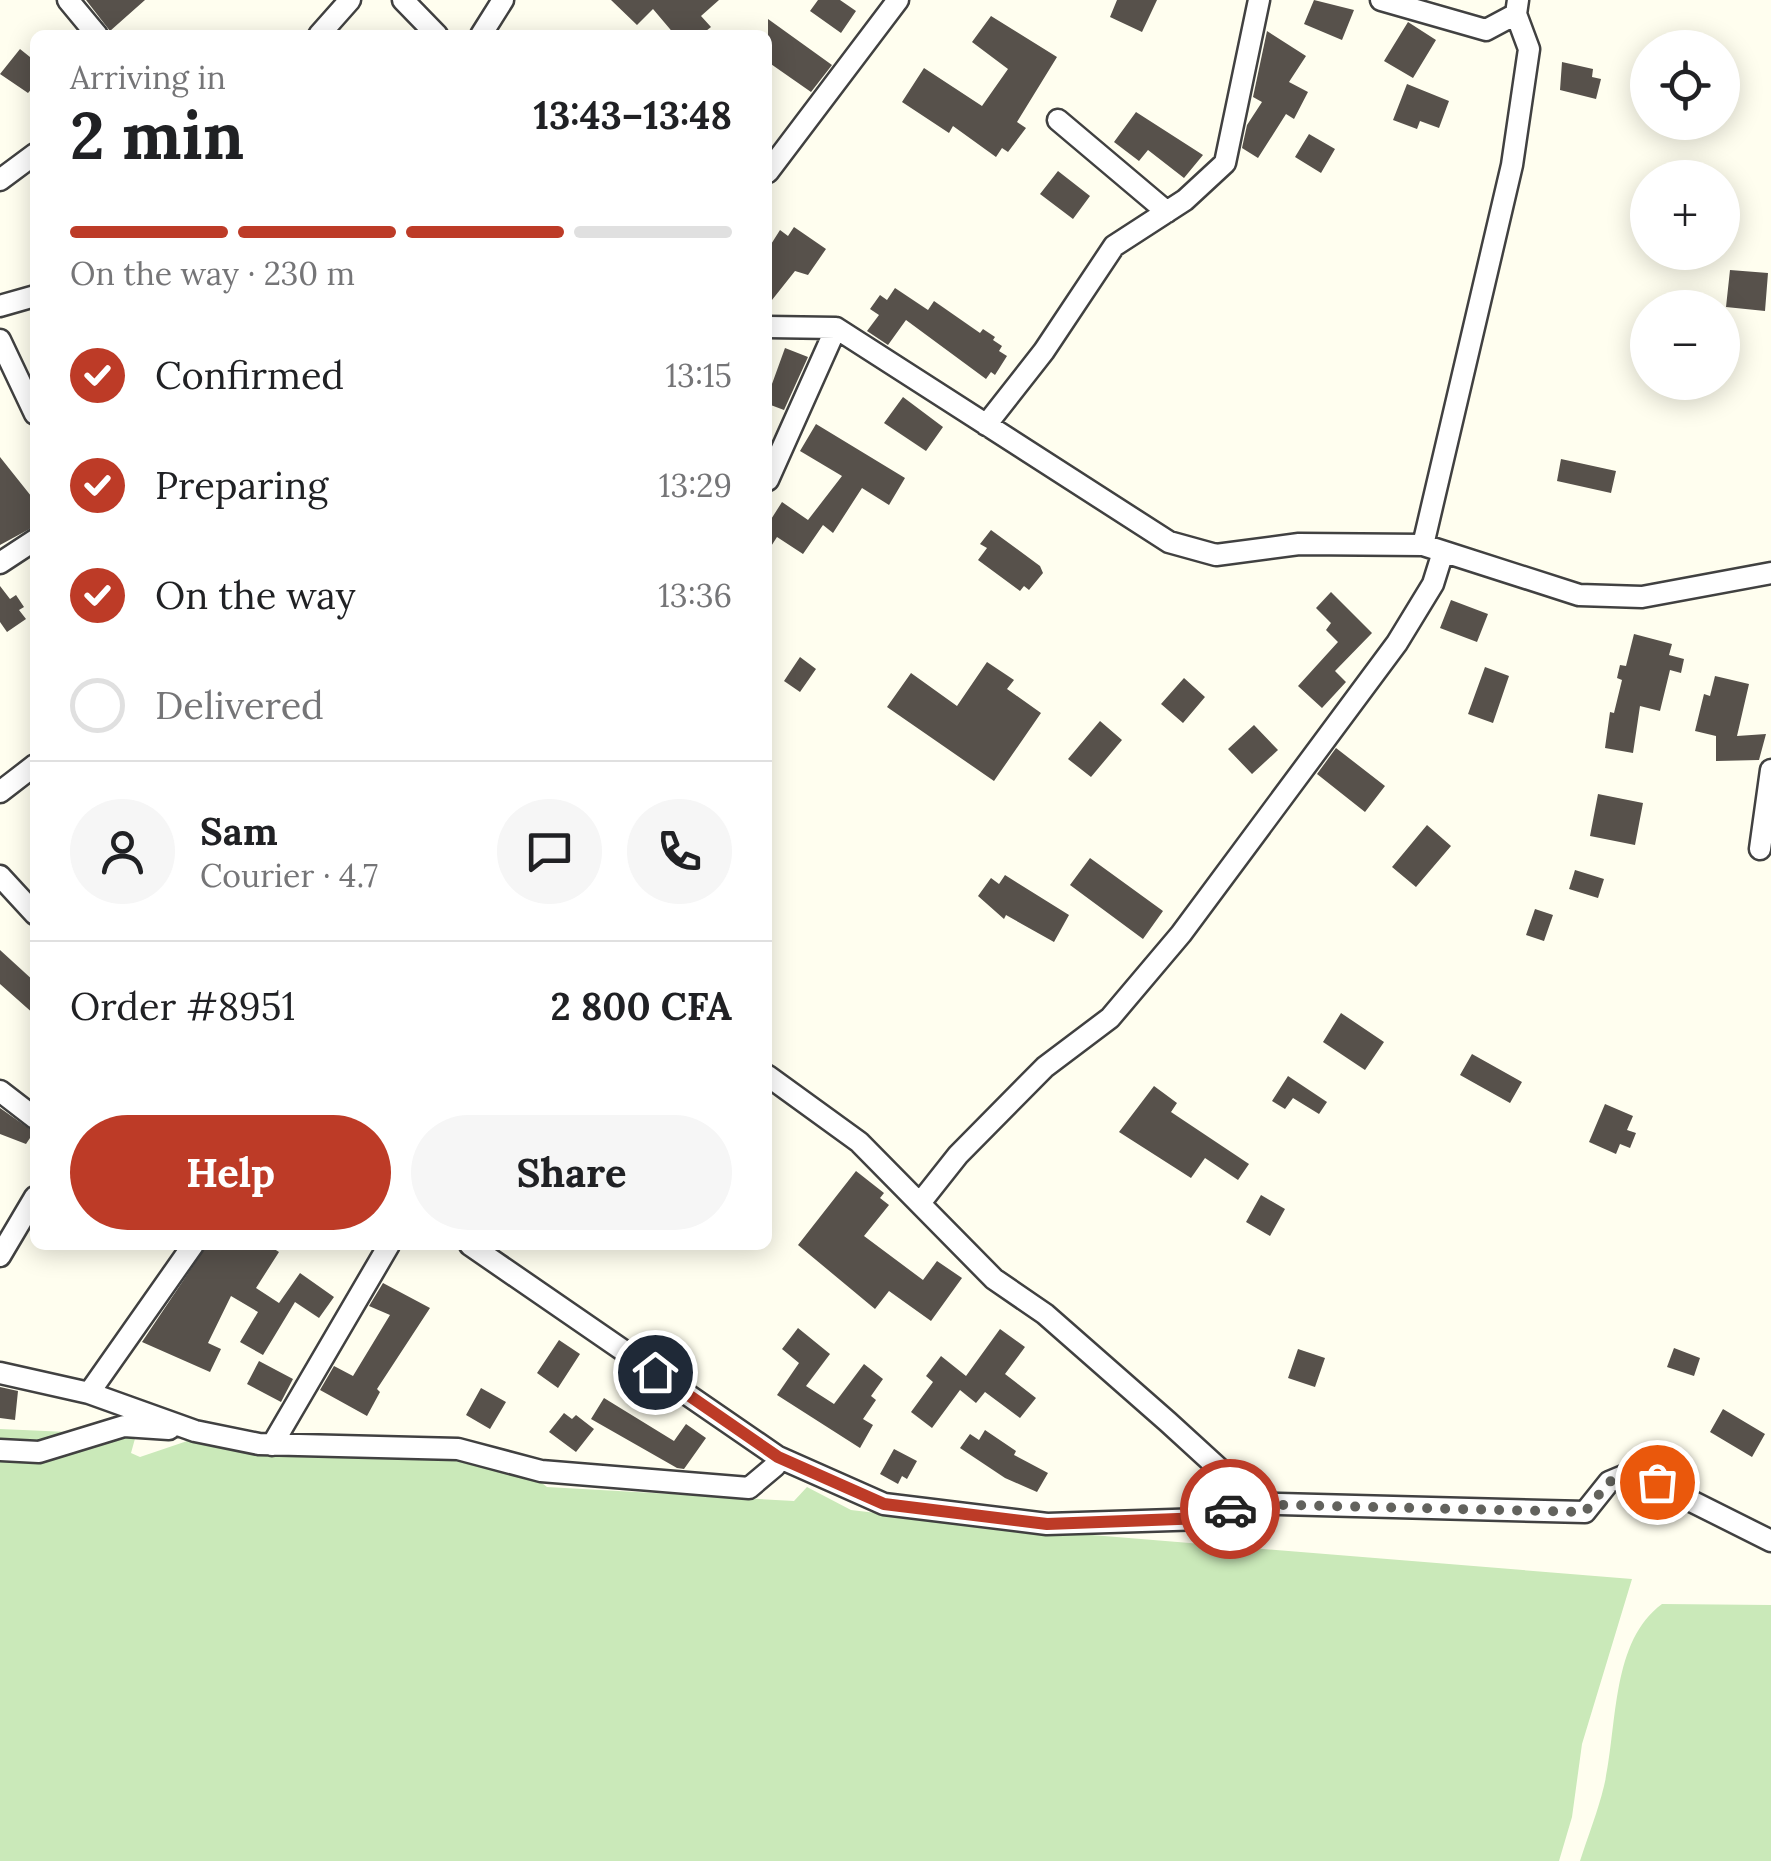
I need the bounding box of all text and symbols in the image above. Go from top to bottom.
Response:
map controls [1630,30,1740,400]
button: locate [1630,30,1740,140]
text: Arriving in [70,57,226,98]
text: 13:43–13:48 [534,91,732,139]
text: 2 min [70,94,244,177]
button: + [1630,160,1740,270]
text: On the way · 230 m [70,253,355,294]
button: − [1630,290,1740,400]
icon: check [70,348,125,403]
text: Confirmed [155,351,344,399]
text: 13:15 [665,355,732,396]
icon: check [70,458,125,513]
text: Preparing [155,461,328,509]
text: 13:29 [659,465,732,506]
icon: check [70,568,125,623]
text: On the way [155,571,356,619]
text: 13:36 [658,575,732,616]
text: Delivered [155,681,324,729]
button: person [70,799,175,904]
button: chat [497,799,602,904]
button: phone [627,799,732,904]
text: Sam [200,807,278,855]
text: Courier · 4.7 [200,855,378,896]
text: Order #8951 [70,982,295,1030]
text: 2 800 CFA [550,982,732,1030]
button: Help [70,1115,391,1230]
button: Share [411,1115,732,1230]
pin [613,1330,698,1415]
icon: home [628,1345,683,1400]
pin [1615,1440,1700,1525]
icon: bag [1630,1455,1685,1510]
courier [1180,1459,1280,1559]
icon: car [1203,1482,1258,1537]

